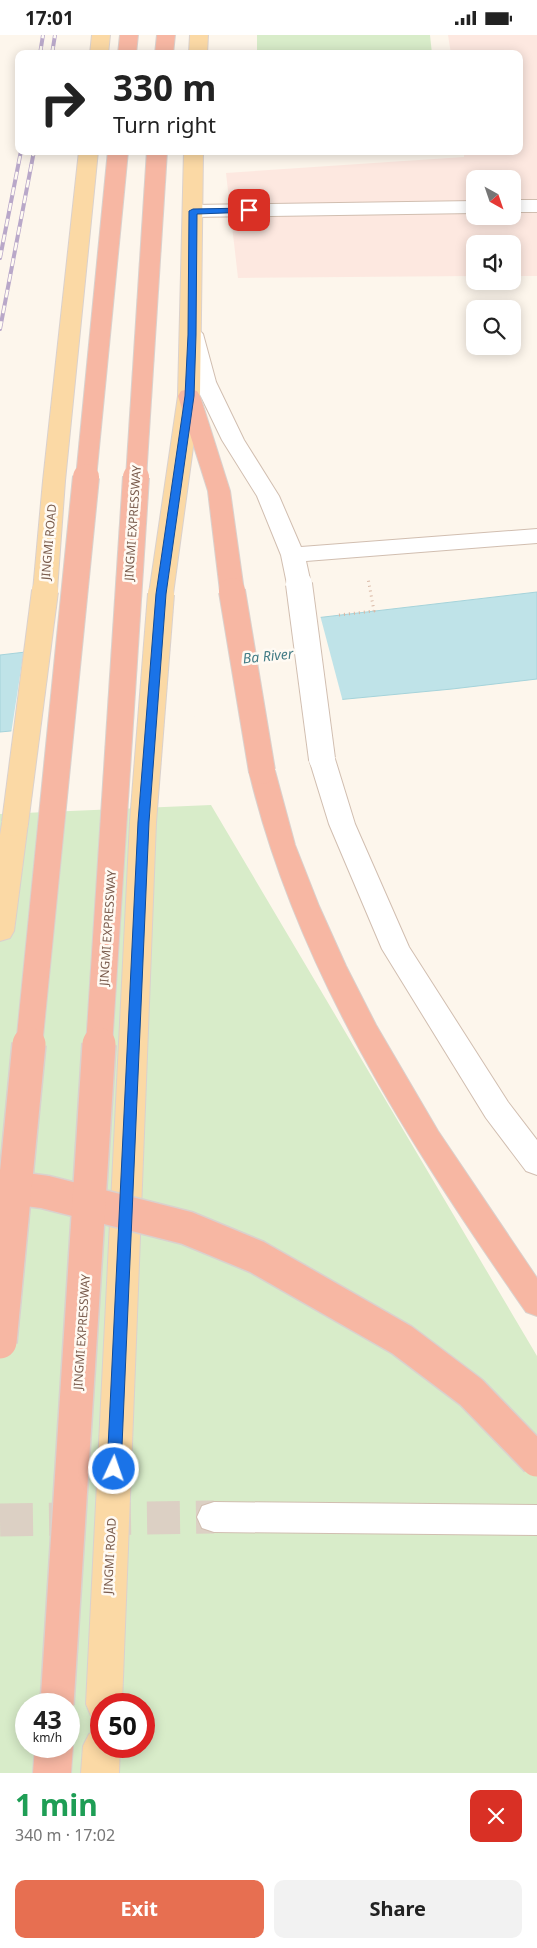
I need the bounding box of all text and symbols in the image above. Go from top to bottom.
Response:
text: 17:01 [25,5,74,31]
text: 330 m [113,64,216,111]
icon: right [30,70,95,135]
text: Turn right [113,109,216,139]
north arrow [466,170,521,225]
map controls [466,170,521,355]
pin [228,189,270,231]
icon: arrive [235,196,263,224]
button: sound [466,235,521,290]
button: search [466,300,521,355]
street label: JINGMI EXPRESSWAY [120,464,145,582]
street label: JINGMI ROAD [37,503,60,582]
water label: Ba River [242,643,295,668]
street label: JINGMI EXPRESSWAY [95,869,120,987]
street label: JINGMI EXPRESSWAY [69,1273,94,1391]
position arrow [87,1442,139,1494]
street label: JINGMI ROAD [99,1517,120,1596]
speed limit sign: 50 [90,1693,155,1758]
text: 43 [33,1702,62,1736]
text: km/h [33,1729,62,1746]
text: 1 min [15,1784,98,1825]
button: close [470,1790,522,1842]
text: 340 m · 17:02 [15,1824,115,1846]
button: Exit [15,1880,264,1938]
button: Share [274,1880,522,1938]

